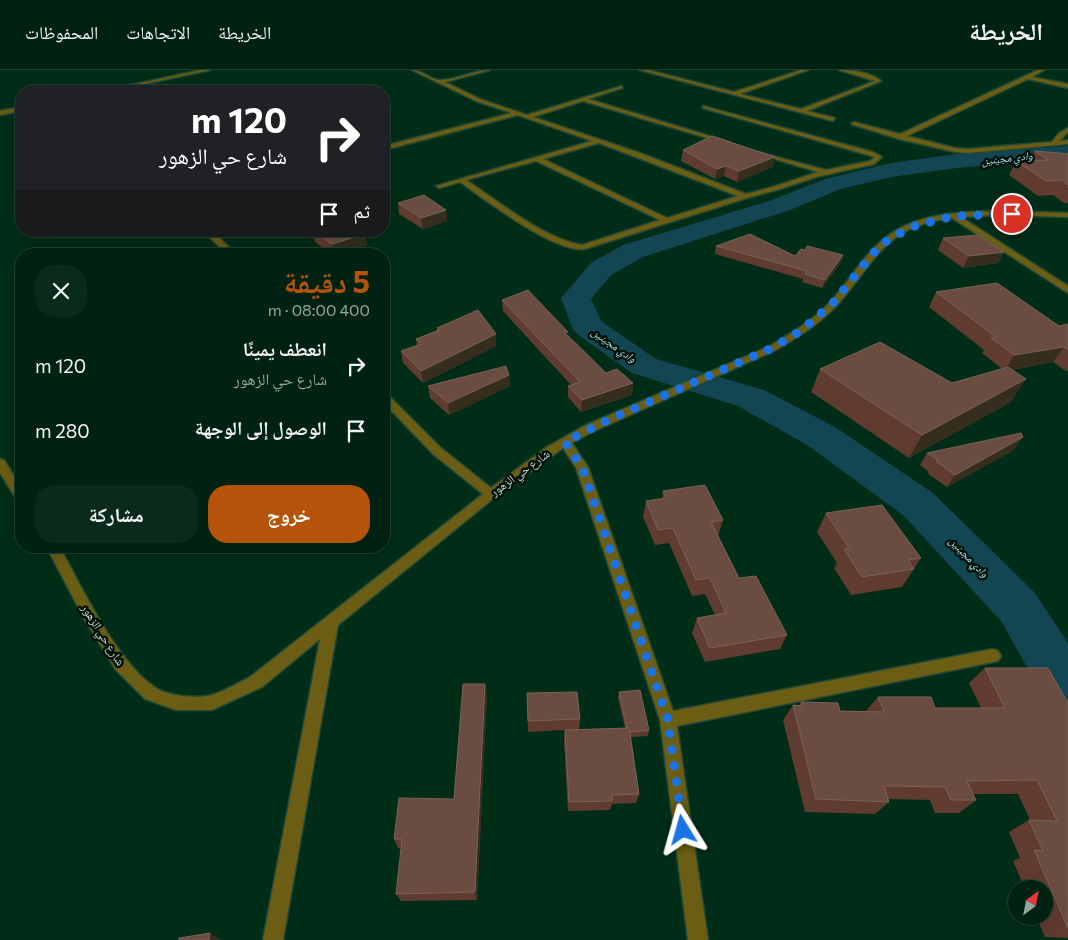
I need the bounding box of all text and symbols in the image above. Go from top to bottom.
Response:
text: الخريطة [969,16,1043,45]
text: المحفوظات [25,21,98,43]
text: الاتجاهات [126,21,190,43]
text: الخريطة [218,21,271,43]
text: 120 m [191,97,287,140]
icon: right [305,105,370,170]
text: شارع حي الزهور [159,142,287,169]
water label: وادي مجينين [981,148,1033,169]
pin [991,193,1033,235]
text: ثم [353,199,370,222]
icon: arrive [315,200,343,228]
icon: arrive [998,200,1026,228]
text: 5 دقيقة [284,262,370,299]
button: close [35,265,87,317]
text: 400 m · 08:00 [268,300,370,319]
water label: وادي مجينين [588,325,639,367]
text: انعطف يمينًا [243,337,327,360]
icon: right [342,352,370,380]
text: 120 m [35,354,86,377]
text: شارع حي الزهور [234,369,327,388]
text: الوصول إلى الوجهة [195,416,327,439]
icon: arrive [342,417,370,445]
text: 280 m [35,419,90,442]
street label: شارع حي الزهور [486,446,554,502]
button: مشاركة [35,485,198,543]
button: خروج [208,485,370,543]
water label: وادي مجينين [945,534,992,582]
street label: شارع حي الزهور [75,600,128,670]
position arrow [656,803,708,855]
north arrow [1008,880,1052,925]
map controls [1008,880,1053,925]

